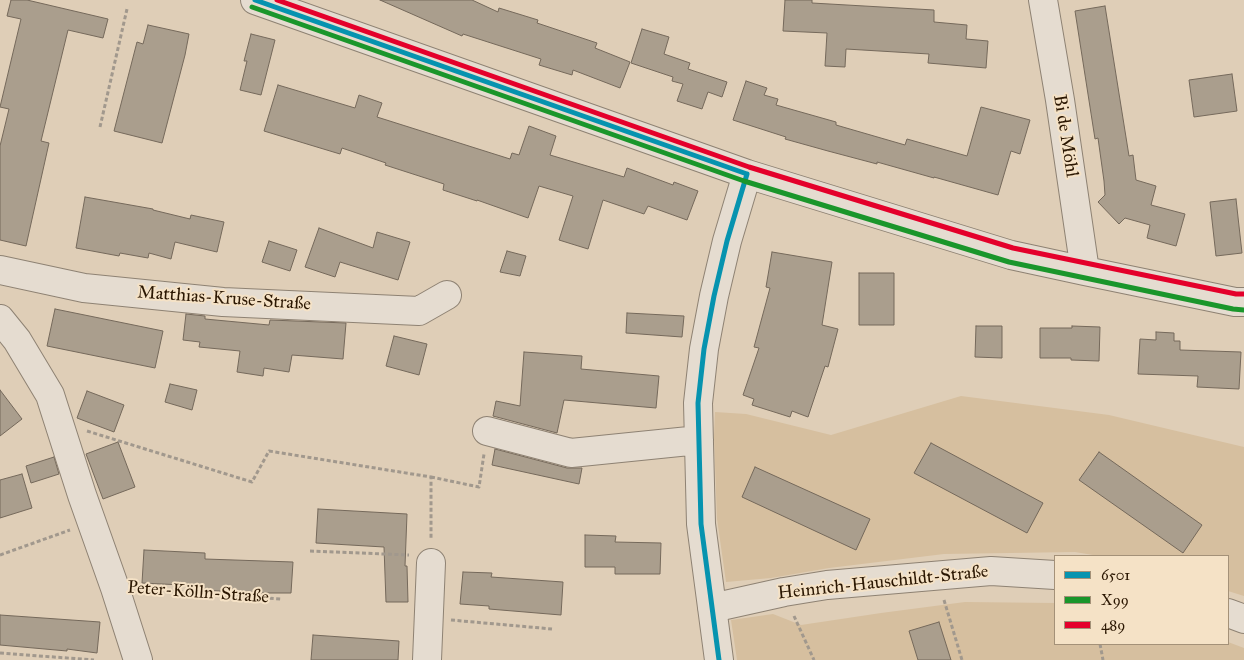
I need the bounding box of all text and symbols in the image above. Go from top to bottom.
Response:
street label: Bi de Möhl [1048,93,1082,179]
street label: Matthias-Kruse-Straße [136,282,312,316]
legend [1054,555,1229,645]
street label: Heinrich-Hauschildt-Straße [777,561,989,605]
text: 6501 [1101,566,1130,584]
street label: Peter-Kölln-Straße [127,577,269,609]
text: X99 [1101,591,1129,609]
text: 489 [1101,616,1125,634]

